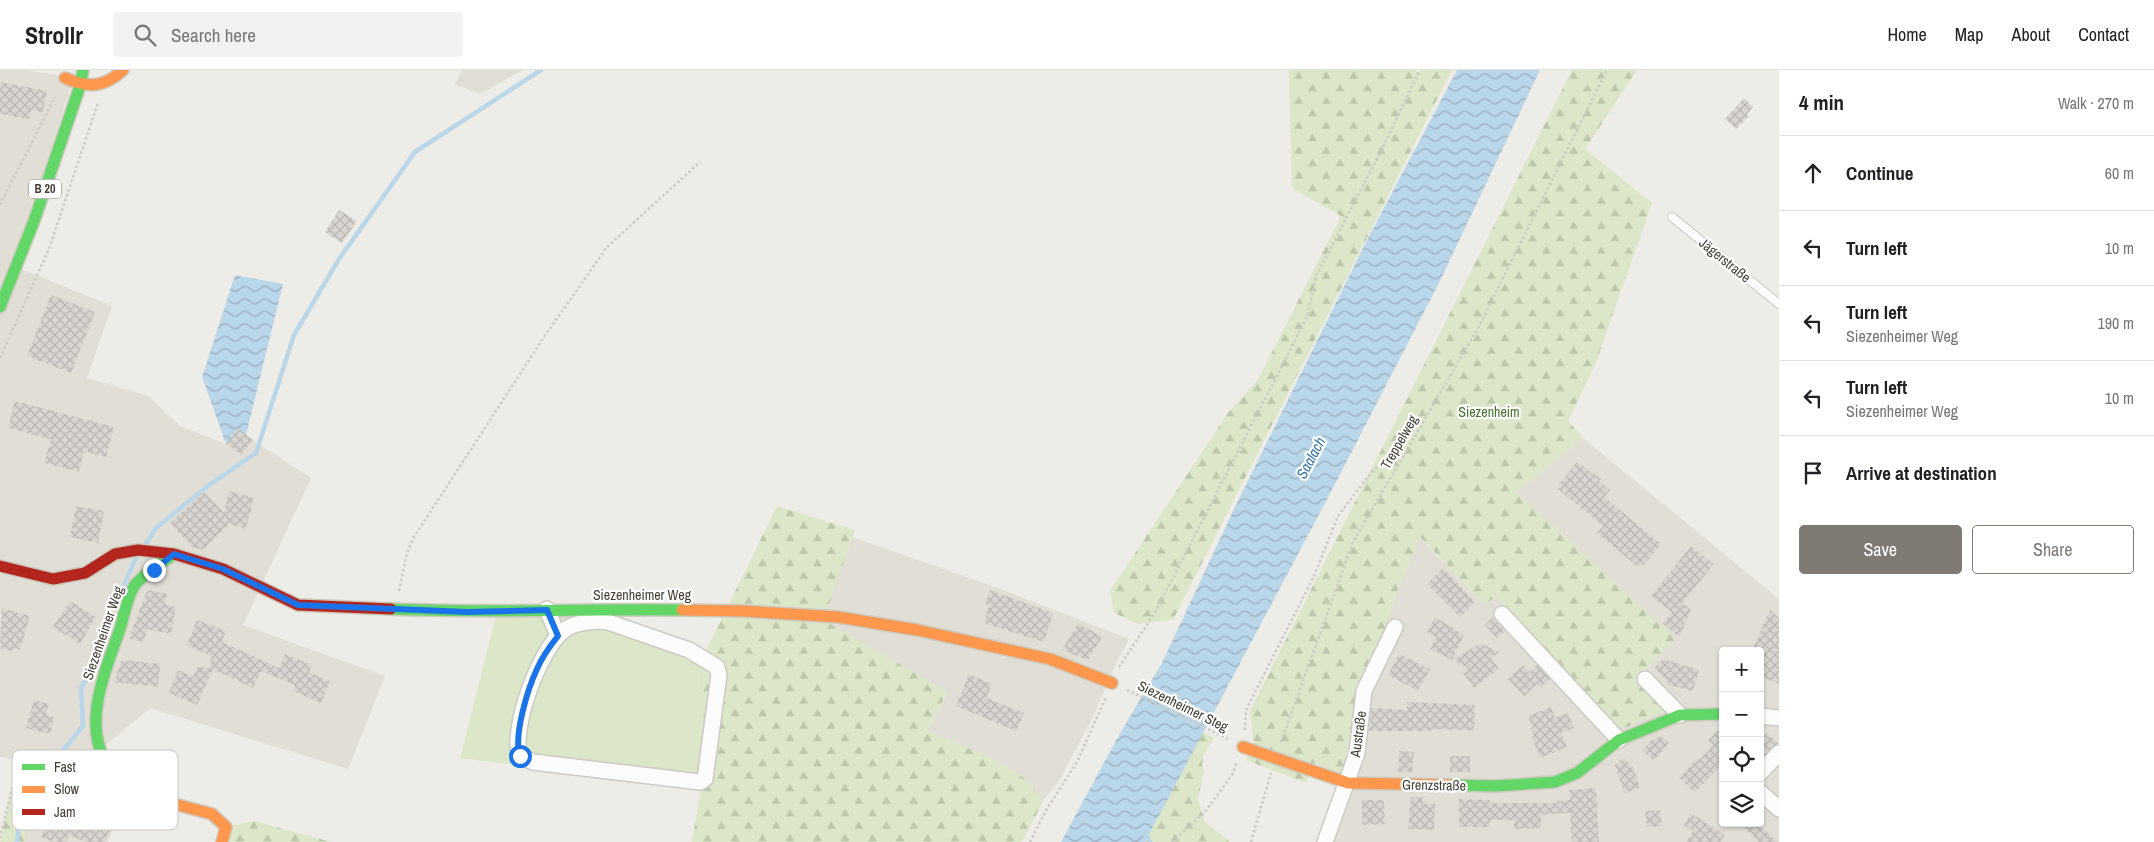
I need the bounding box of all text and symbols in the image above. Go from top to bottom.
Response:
search box [113,12,463,57]
text: Strollr [25,19,83,51]
icon: search [131,21,159,49]
text: Search here [171,22,256,48]
text: Home [1887,22,1927,47]
text: Map [1955,22,1984,47]
text: About [2012,22,2050,47]
text: Contact [2078,22,2129,47]
text: 4 min [1799,88,1844,117]
text: Walk · 270 m [2058,92,2134,114]
icon: ahead [1799,159,1827,187]
text: Continue [1846,160,1914,186]
text: 60 m [2105,162,2134,184]
road number: B 20 [29,180,61,198]
street label: Jägerstraße [1696,234,1754,286]
icon: left [1799,234,1827,262]
text: Turn left [1846,235,1907,261]
text: 10 m [2105,237,2134,259]
text: Turn left [1846,299,1907,325]
icon: left [1799,309,1827,337]
text: 190 m [2098,312,2134,334]
text: Siezenheimer Weg [1846,325,1958,347]
text: Turn left [1846,374,1907,400]
icon: left [1799,384,1827,412]
text: 10 m [2105,387,2134,409]
text: Siezenheimer Weg [1846,400,1958,422]
park label: Siezenheim [1458,403,1520,421]
street label: Treppelweg [1376,411,1422,472]
water label: Saalach [1291,433,1330,482]
icon: arrive [1799,459,1827,487]
text: Arrive at destination [1846,460,1997,486]
button: Save [1799,525,1962,574]
button: Share [1972,525,2134,574]
route end [143,559,166,582]
street label: Siezenheimer Weg [79,583,128,682]
street label: Siezenheimer Weg [593,586,692,604]
map controls [1719,647,1764,827]
button: + [1719,647,1764,692]
street label: Siezenheimer Steg [1135,676,1232,736]
button: − [1719,692,1764,737]
street label: Austraße [1346,710,1370,759]
button: locate [1719,737,1764,782]
route start [509,745,532,768]
legend [12,750,178,830]
text: Fast [54,758,76,776]
street label: Grenzstraße [1402,775,1466,795]
text: Slow [54,780,80,798]
button: layers [1719,782,1764,827]
text: Jam [54,803,76,821]

